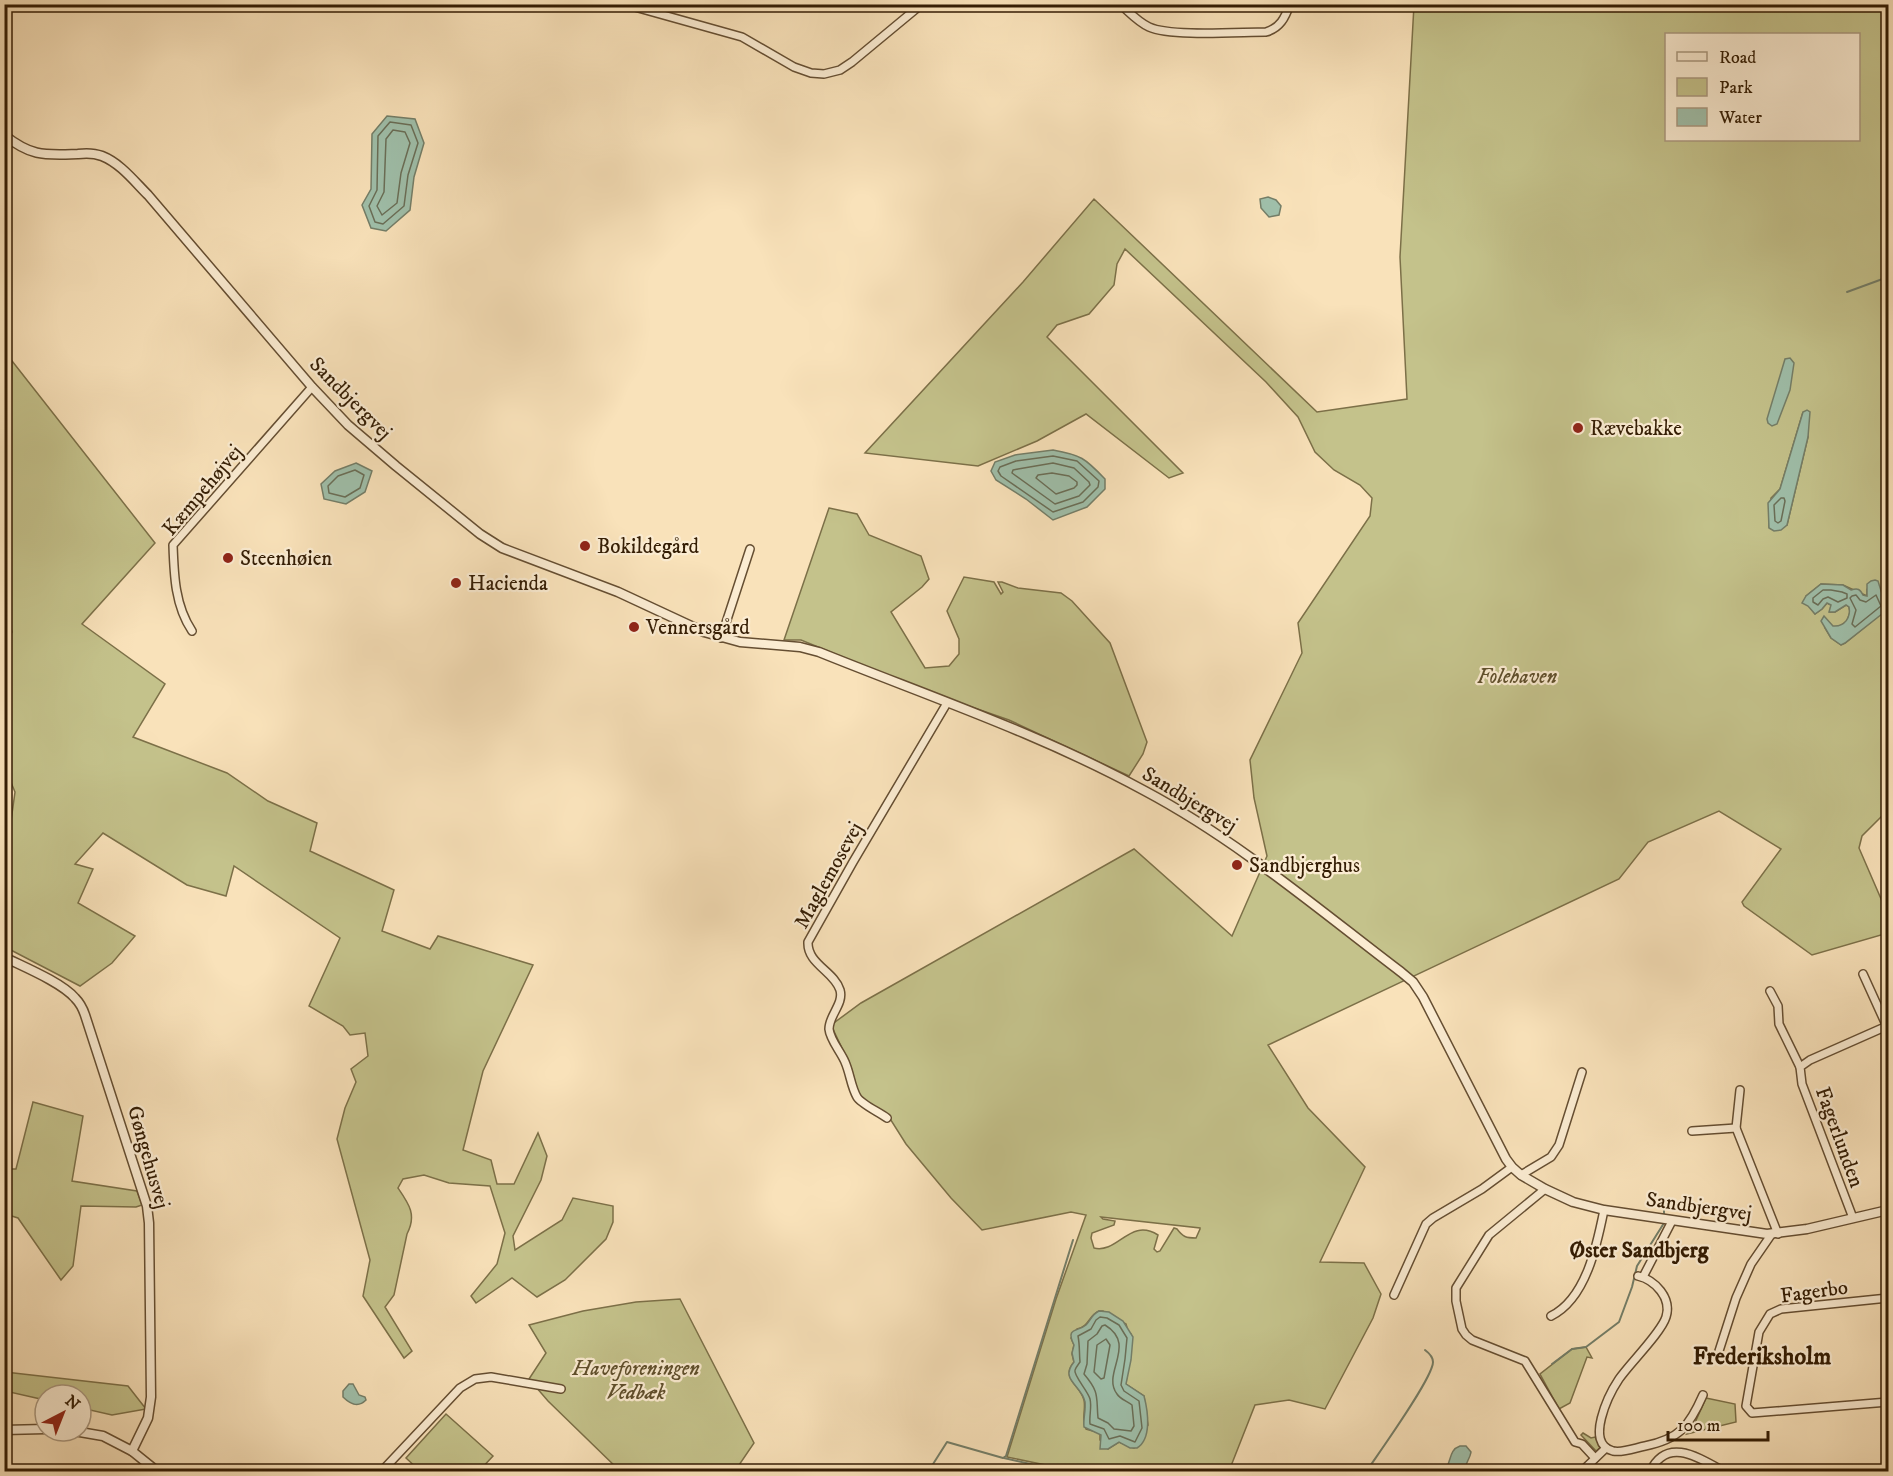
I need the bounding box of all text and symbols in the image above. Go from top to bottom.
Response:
legend [1665,33,1860,141]
text: Road [1719,47,1756,69]
text: Park [1719,77,1753,99]
text: Water [1718,107,1762,129]
street label: Sandbjergvej [303,352,397,446]
place label: Rævebakke [1590,416,1682,442]
marker: Rævebakke [1571,421,1585,435]
street label: Kæmpehøjvej [157,440,248,542]
place label: Bokildegård [597,534,700,560]
marker: Bokildegård [578,539,592,553]
place label: Steenhøien [240,546,332,572]
marker: Steenhøien [221,551,235,565]
place label: Hacienda [468,571,548,597]
marker: Hacienda [449,576,463,590]
place label: Vennersgård [645,615,750,641]
marker: Vennersgård [627,620,641,634]
park label: Folehaven [1477,664,1557,690]
street label: Sandbjergvej [1137,761,1242,838]
street label: Maglemosevej [789,818,869,933]
place label: Sandbjerghus [1249,853,1360,879]
marker: Sandbjerghus [1230,858,1244,872]
street label: Fagerlunden [1809,1083,1869,1191]
street label: Gøngehusvej [121,1103,175,1212]
street label: Sandbjergvej [1644,1187,1753,1227]
district label: Øster Sandbjerg [1570,1237,1710,1265]
street label: Fagerbo [1779,1274,1850,1310]
district label: Frederiksholm [1693,1342,1831,1372]
park label: Haveforeningen Vedbæk [571,1356,700,1406]
north arrow [33,1383,93,1443]
text: N [61,1391,84,1414]
scale bar [1668,1404,1768,1442]
text: 100 m [1677,1415,1720,1437]

